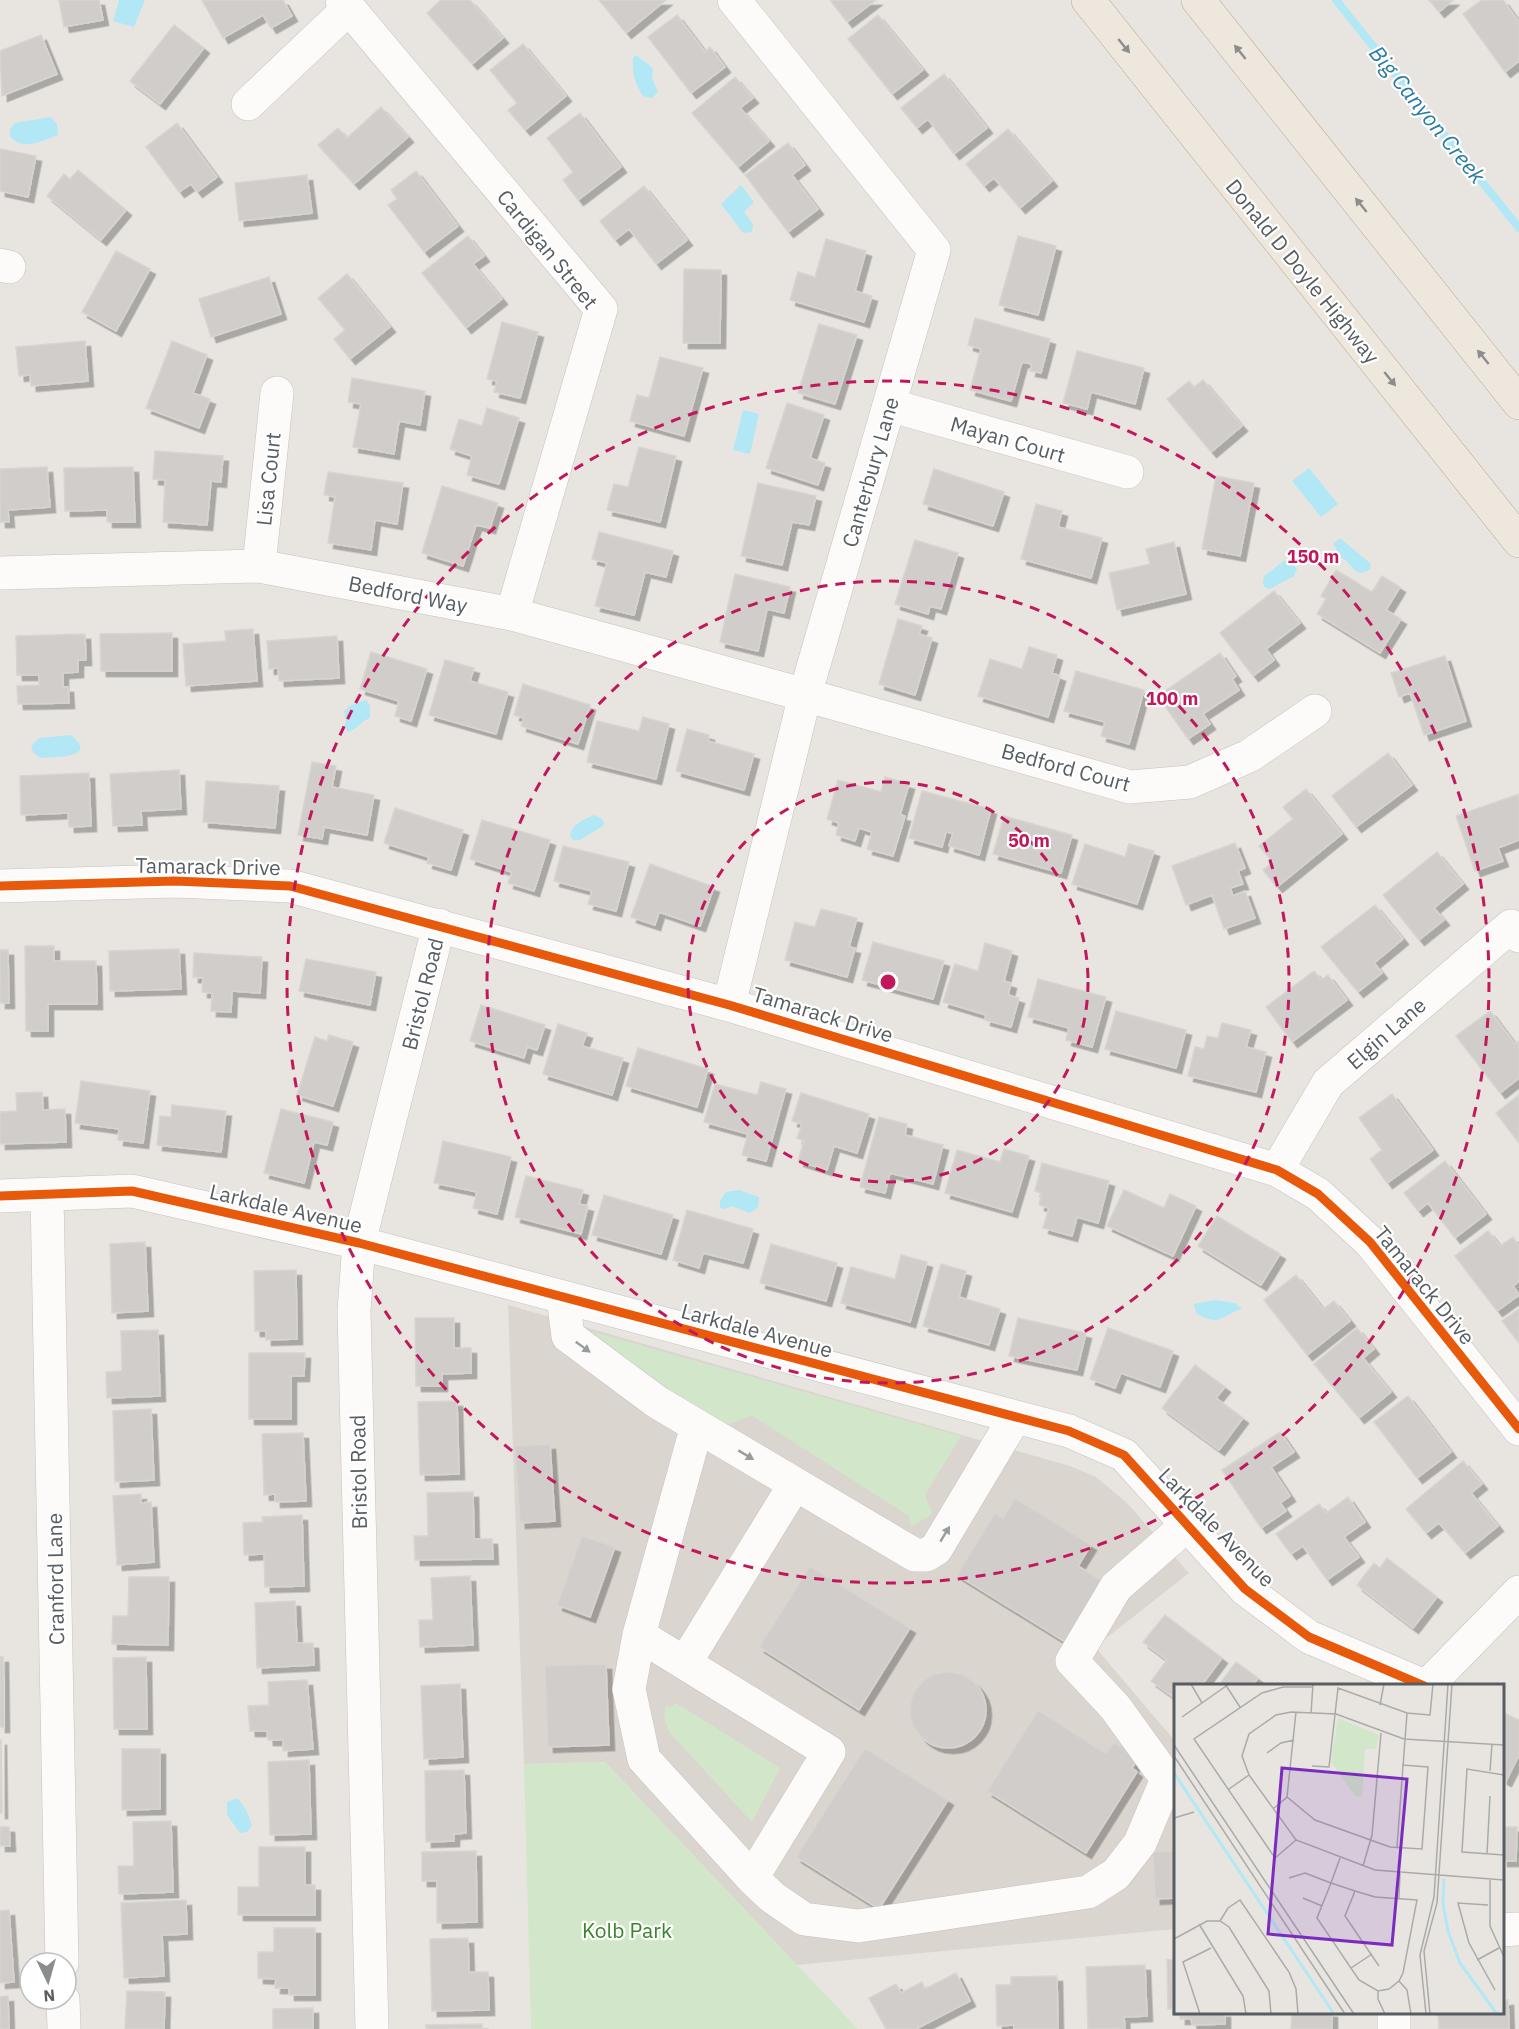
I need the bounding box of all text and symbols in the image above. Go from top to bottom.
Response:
one-way arrow [1118,38,1130,53]
water label: Big Canyon Creek [1363,39,1493,189]
one-way arrow [1233,44,1246,60]
street label: Donald D Doyle Highway [1220,173,1387,370]
street label: Cardigan Street [491,183,605,315]
one-way arrow [1356,197,1368,212]
one-way arrow [1476,349,1489,365]
one-way arrow [1383,371,1396,387]
street label: Canterbury Lane [835,393,905,551]
street label: Mayan Court [947,409,1069,469]
street label: Lisa Court [249,431,287,527]
text: 150 m [1287,545,1339,568]
street label: Bedford Way [346,569,470,619]
text: 100 m [1146,687,1198,710]
street label: Bedford Court [998,736,1134,798]
text: 50 m [1008,829,1050,852]
street label: Tamarack Drive [135,851,281,881]
street label: Bristol Road [395,935,449,1053]
centre of rings [878,972,898,992]
street label: Tamarack Drive [749,979,897,1049]
street label: Elgin Lane [1340,991,1432,1075]
street label: Larkdale Avenue [207,1177,365,1239]
street label: Tamarack Drive [1368,1220,1482,1350]
street label: Larkdale Avenue [678,1296,836,1364]
one-way arrow [575,1341,591,1353]
street label: Bristol Road [343,1414,373,1530]
one-way arrow [738,1449,754,1460]
street label: Larkdale Avenue [1153,1461,1281,1593]
street label: Cranford Lane [40,1513,70,1645]
one-way arrow [940,1525,950,1542]
inset map [1174,1684,1504,2014]
park label: Kolb Park [582,1916,672,1944]
north arrow [18,1951,78,2011]
text: N [43,1985,56,2006]

